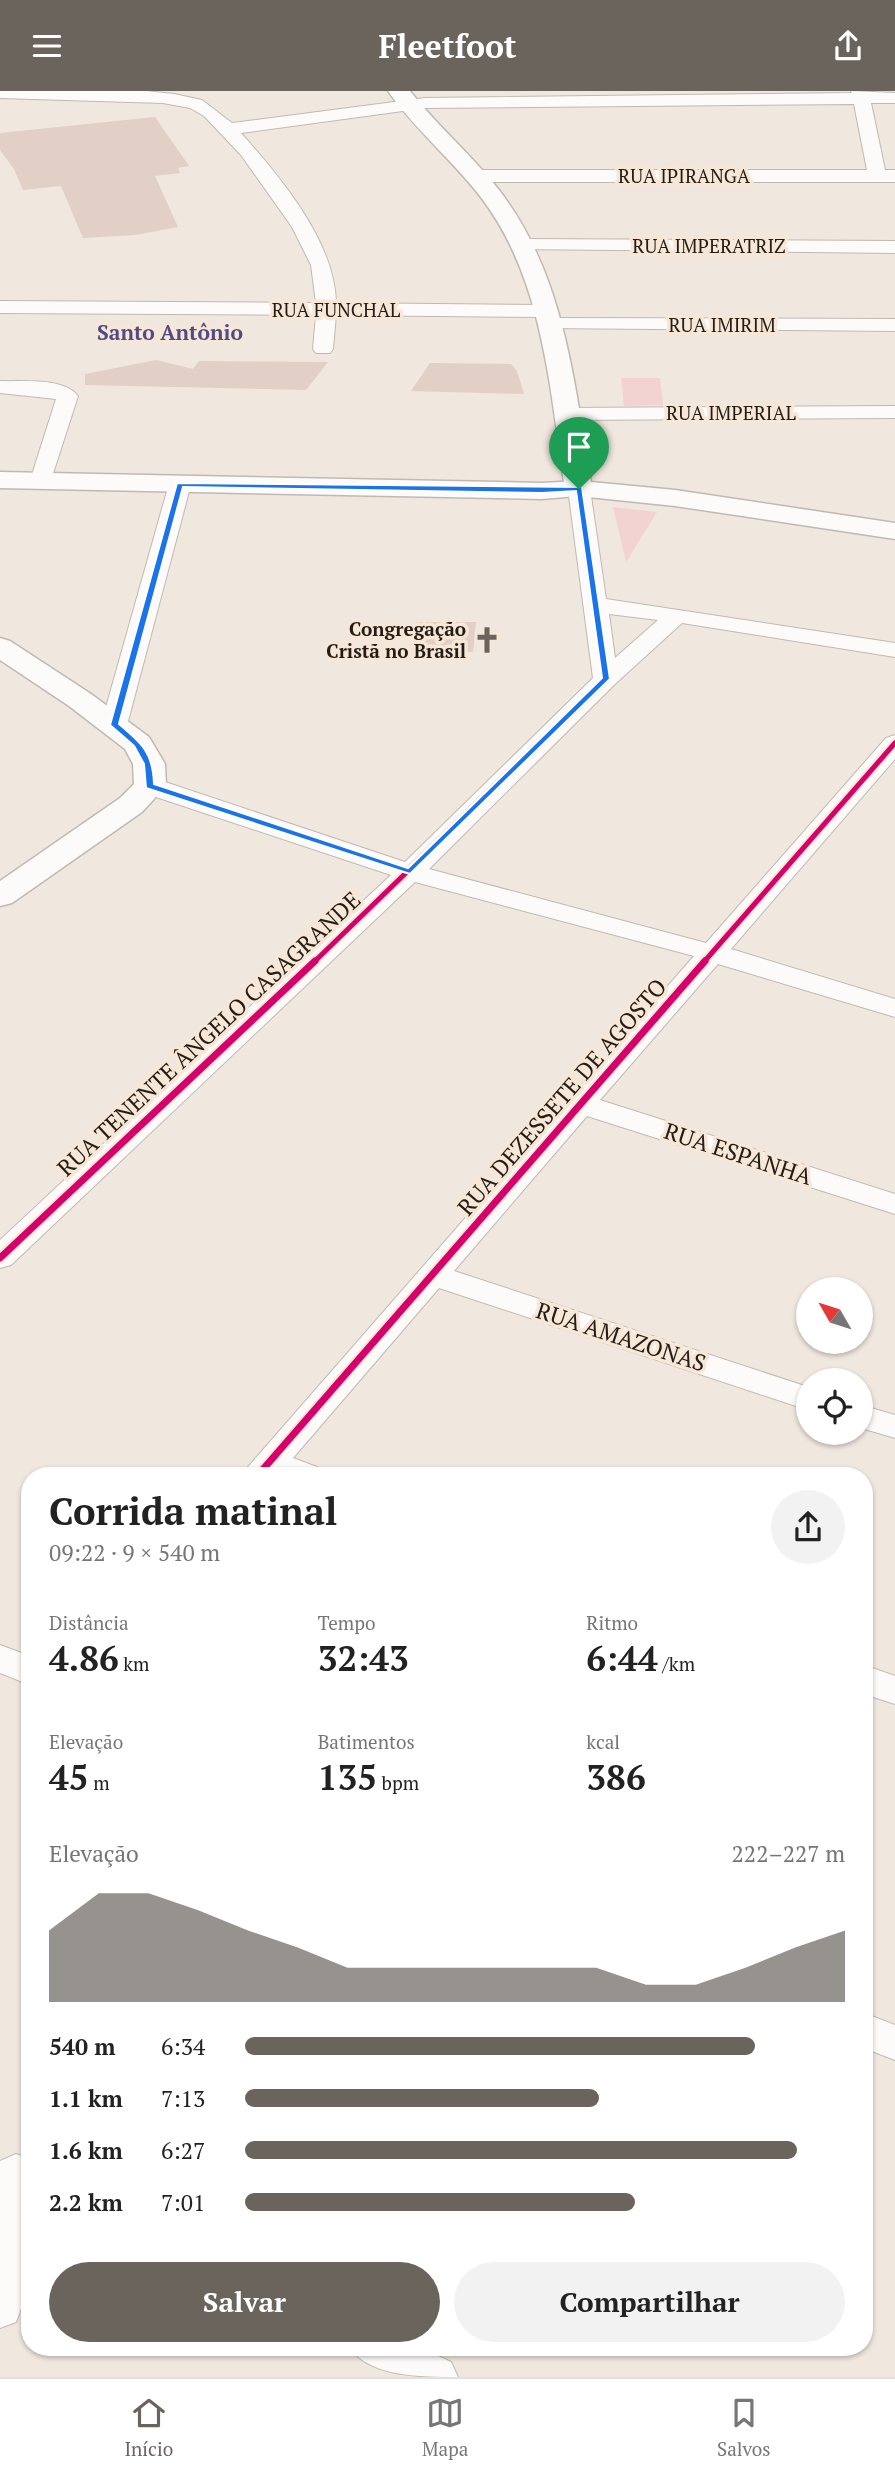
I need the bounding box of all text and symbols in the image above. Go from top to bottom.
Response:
text: Fleetfoot [378,25,517,67]
icon: menu [28,27,66,65]
icon: share [829,27,867,65]
street label: RUA IPIRANGA [618,163,750,188]
street label: RUA IMPERATRIZ [632,233,786,258]
street label: RUA FUNCHAL [272,297,401,322]
street label: RUA IMIRIM [668,312,776,337]
district label: Santo Antônio [97,318,243,346]
street label: RUA IMPERIAL [666,400,796,425]
pin [549,417,609,489]
icon: arrive [560,428,598,466]
place label: Congregação Cristã no Brasil [326,616,466,663]
church icon: Congregação Cristã no Brasil [472,625,502,655]
street label: RUA TENENTE ÂNGELO CASAGRANDE [50,884,367,1183]
street label: RUA DEZESSETE DE AGOSTO [450,972,673,1222]
street label: RUA ESPANHA [660,1115,816,1192]
north arrow [796,1277,873,1355]
map controls [796,1277,873,1445]
street label: RUA AMAZONAS [532,1294,710,1379]
button: locate [796,1368,873,1445]
text: Corrida matinal [49,1486,337,1536]
button: share [771,1490,845,1564]
text: 09:22 · 9 × 540 m [49,1537,220,1568]
text: Distância [49,1610,129,1635]
text: Tempo [318,1610,375,1635]
text: Ritmo [586,1610,638,1635]
text: 4.86 [49,1635,119,1681]
text: 32:43 [318,1635,409,1681]
text: 6:44 [586,1635,658,1681]
text: km [119,1651,150,1676]
text: /km [658,1651,695,1676]
text: Elevação [49,1729,123,1754]
text: Batimentos [318,1729,415,1754]
text: kcal [586,1729,620,1754]
text: 45 [49,1754,89,1800]
text: 135 [318,1754,377,1800]
text: 386 [586,1754,646,1800]
text: m [89,1770,110,1795]
text: bpm [377,1770,419,1795]
text: Elevação [49,1838,139,1869]
text: 222–227 m [732,1838,845,1869]
text: 540 m [49,2031,115,2062]
text: 6:34 [161,2031,205,2062]
text: 1.1 km [49,2083,123,2114]
text: 7:13 [161,2083,205,2114]
text: 1.6 km [49,2135,123,2166]
text: 6:27 [161,2135,205,2166]
text: 2.2 km [49,2187,123,2218]
text: 7:01 [161,2187,205,2218]
button: Salvar [49,2262,440,2342]
button: Compartilhar [454,2262,845,2342]
tab: Início [124,2394,173,2461]
tab: Mapa [422,2394,468,2461]
tab: Salvos [717,2394,771,2461]

